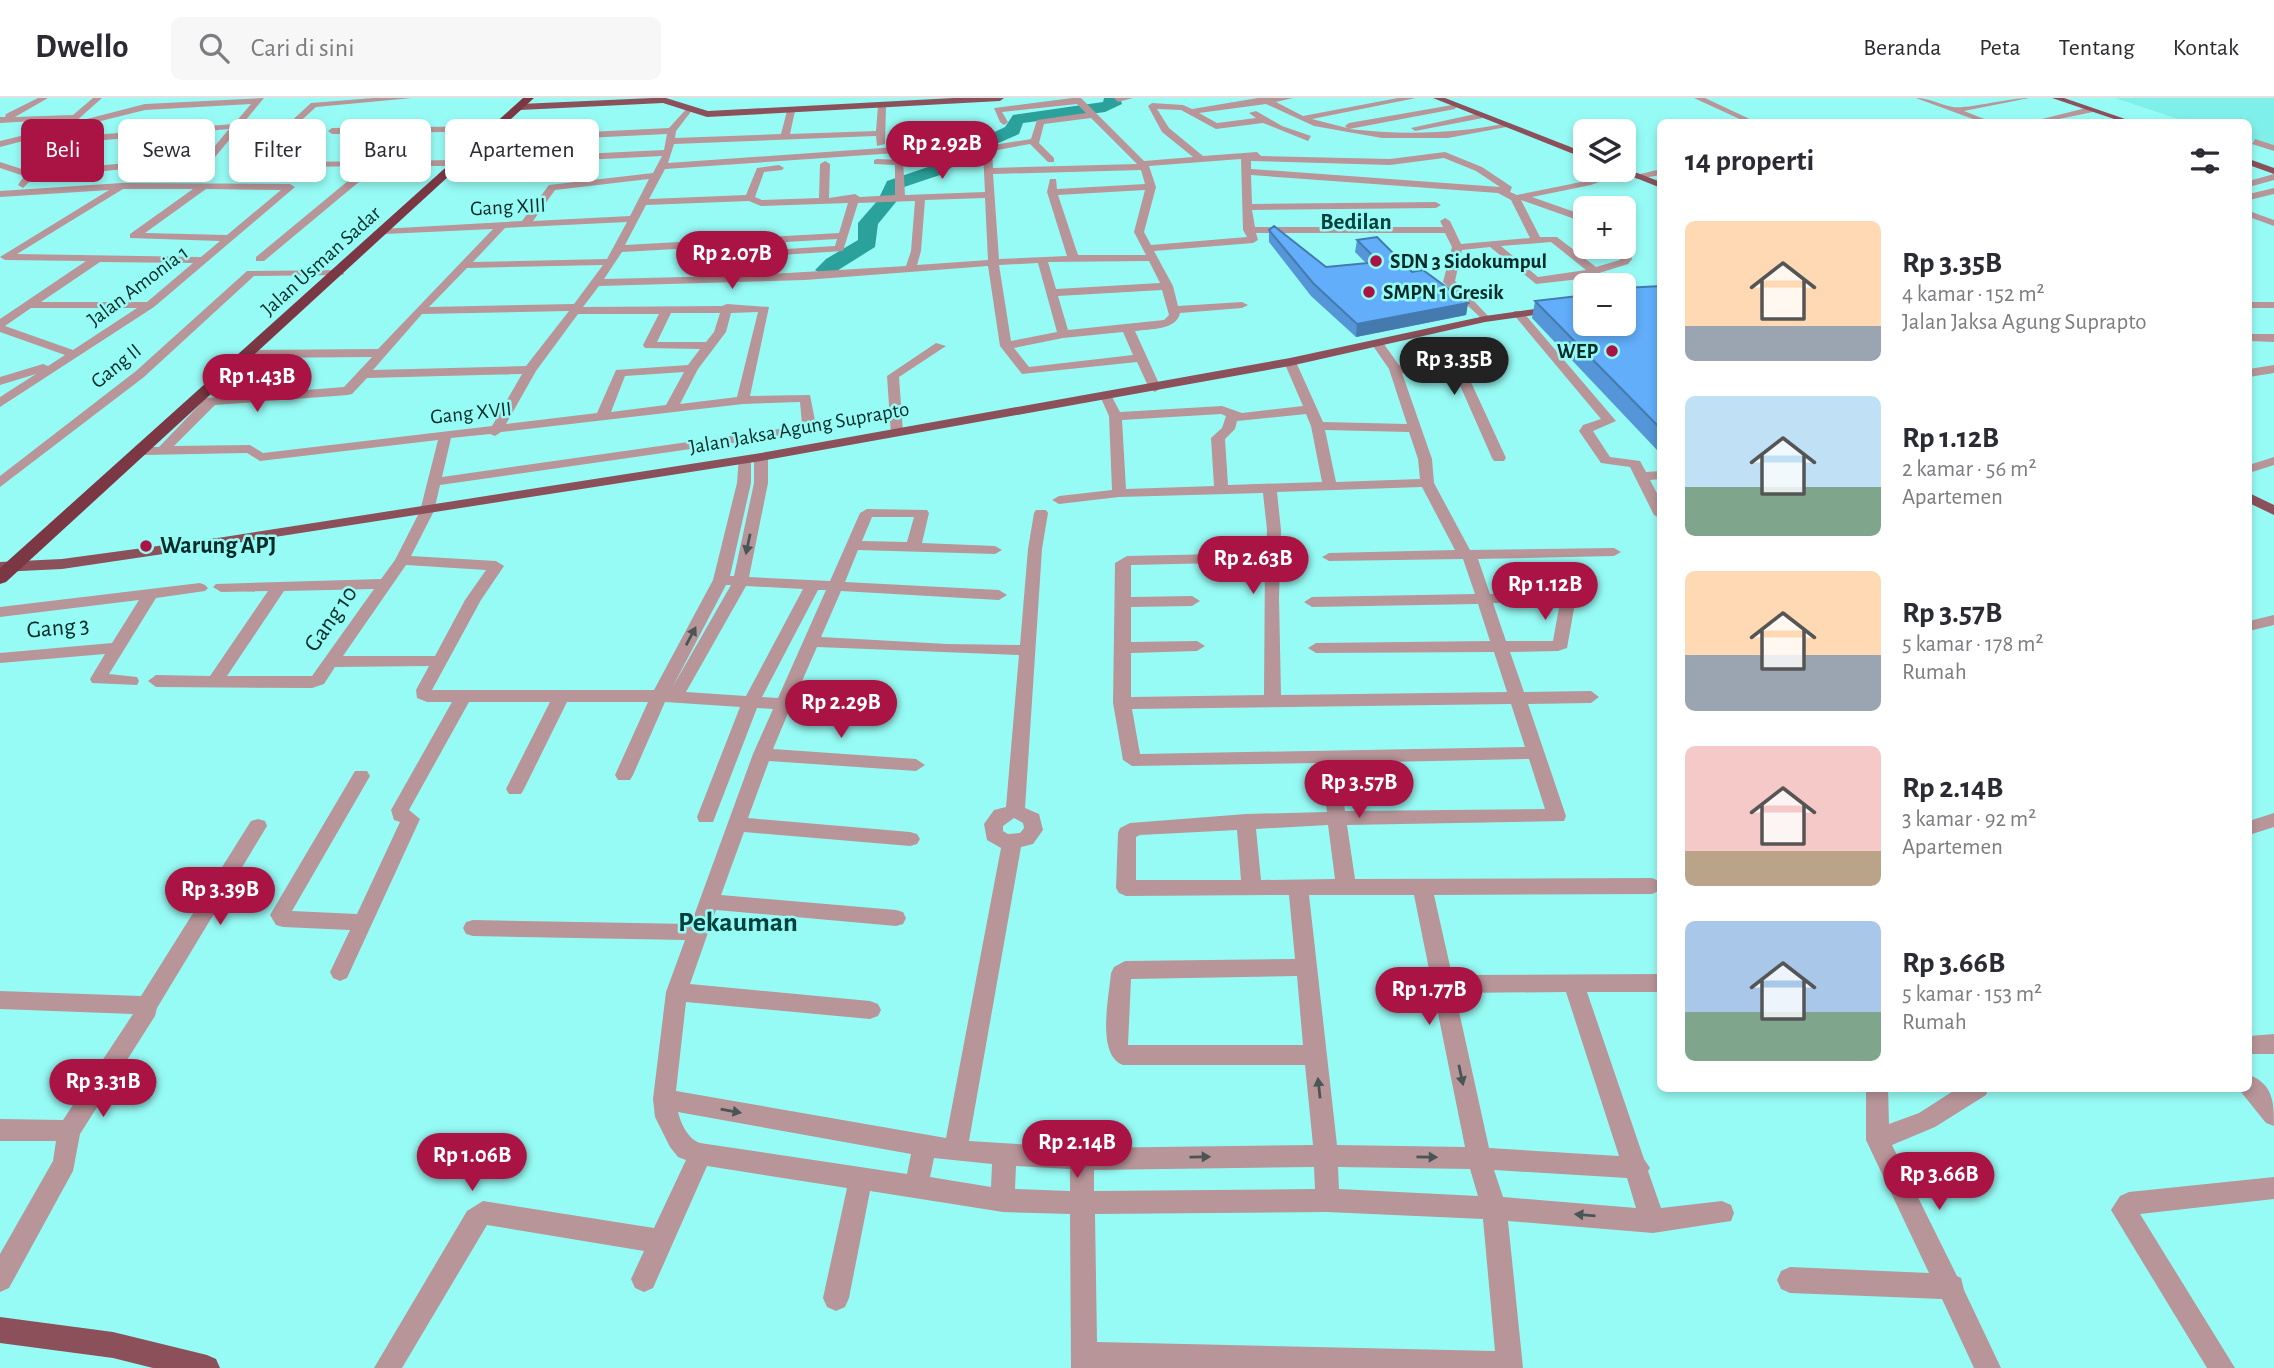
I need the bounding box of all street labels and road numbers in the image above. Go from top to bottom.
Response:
street label: Gang XIII [470,195,546,219]
street label: Jalan Usman Sadar [257,202,385,320]
street label: Jalan Amonia 1 [84,242,192,330]
street label: Gang II [87,340,145,392]
street label: Gang XVII [429,398,513,428]
street label: Jalan Jaksa Agung Suprapto [687,398,911,458]
street label: Gang 10 [300,582,362,656]
street label: Gang 3 [26,613,90,643]

